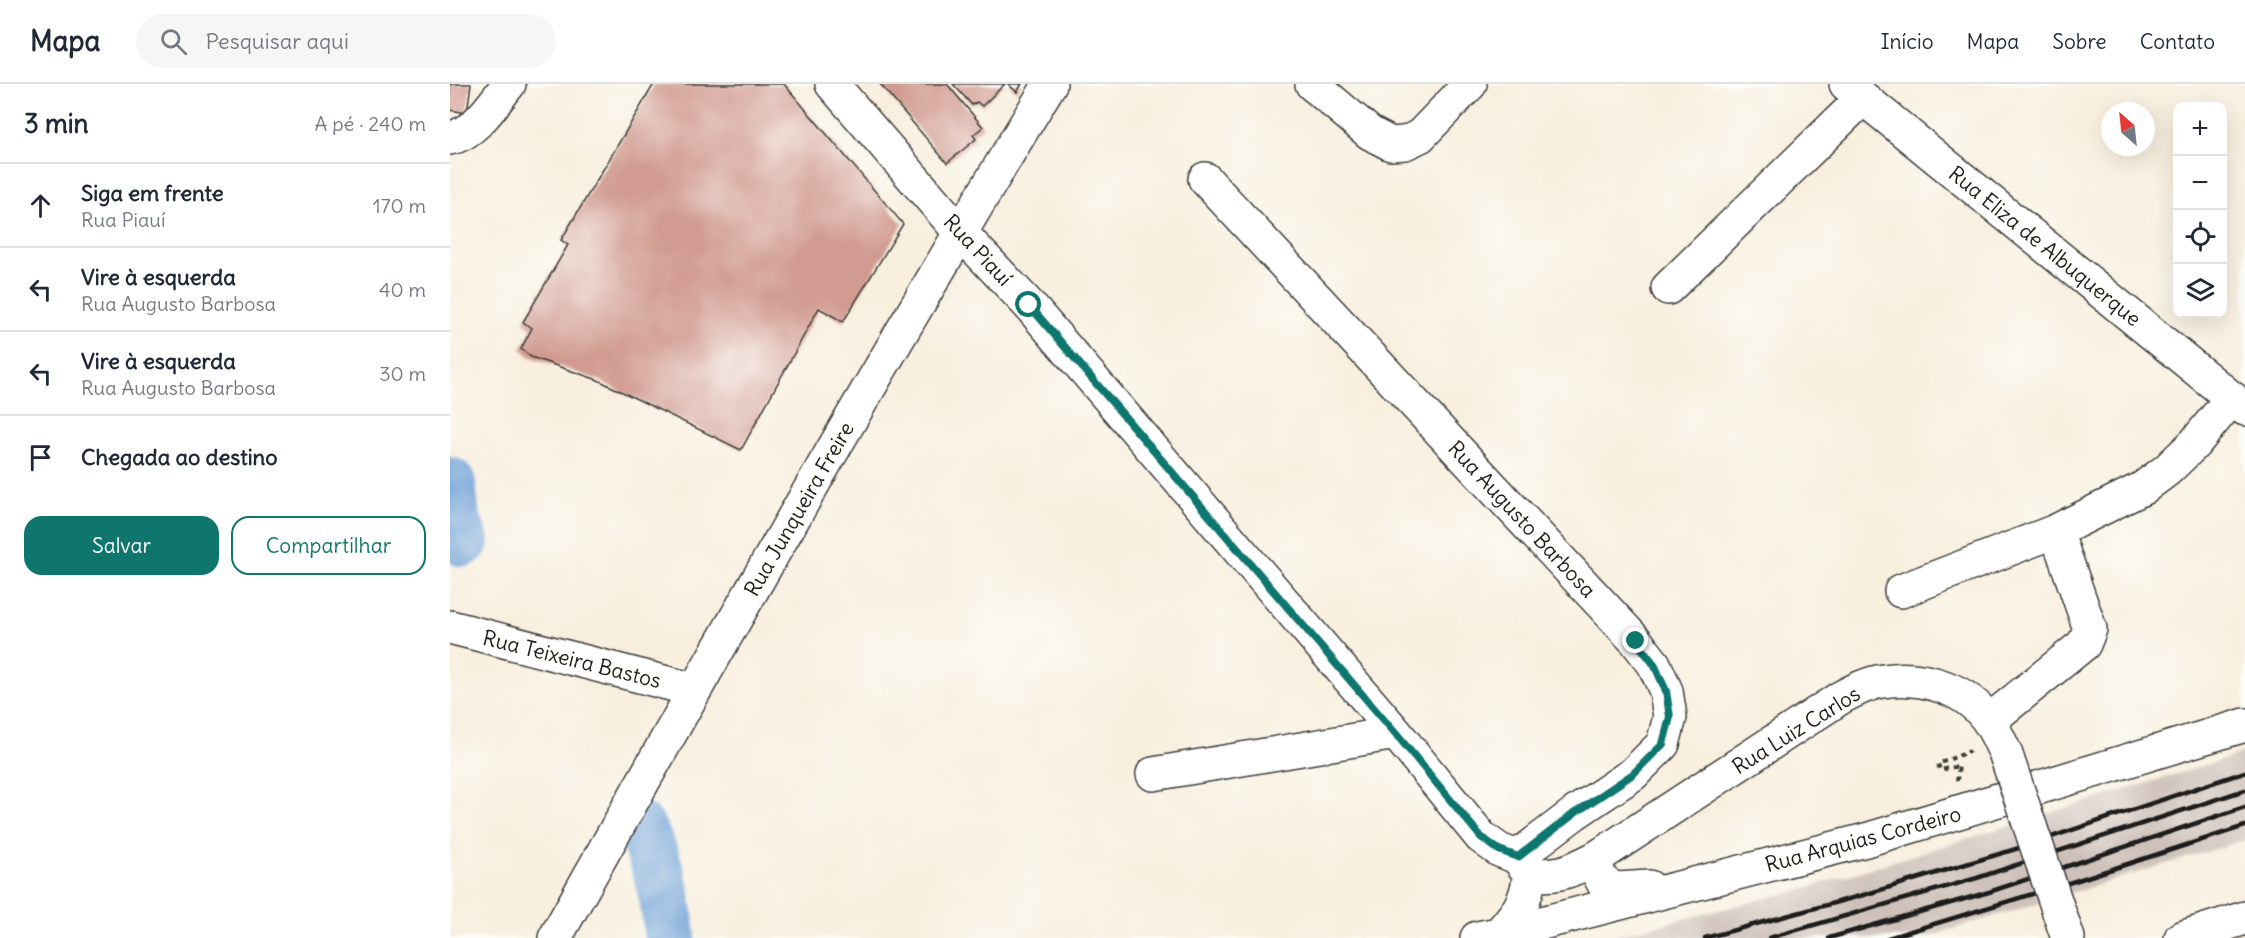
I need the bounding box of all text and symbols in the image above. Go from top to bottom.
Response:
search box [136,14,556,68]
text: Mapa [30,23,100,59]
icon: search [157,25,190,58]
text: Pesquisar aqui [205,27,349,55]
text: Início [1880,28,1934,55]
text: Mapa [1967,28,2019,55]
text: Sobre [2052,28,2107,55]
text: Contato [2140,28,2215,55]
north arrow [2101,102,2155,156]
map controls [2173,102,2227,318]
button: + [2173,102,2227,156]
text: 3 min [24,107,89,140]
text: A pé · 240 m [315,111,426,136]
button: − [2173,156,2227,210]
street label: Rua Eliza de Albuquerque [1943,160,2147,332]
text: Siga em frente [81,179,224,207]
icon: ahead [24,189,57,222]
text: 170 m [373,193,426,218]
text: Rua Piauí [81,207,165,232]
street label: Rua Piauí [938,208,1018,292]
button: locate [2173,210,2227,264]
text: Vire à esquerda [81,263,236,291]
button: layers [2173,264,2227,318]
icon: left [24,273,57,306]
text: 40 m [379,277,426,302]
text: Rua Augusto Barbosa [81,291,276,316]
route start [1015,291,1041,317]
text: Vire à esquerda [81,347,236,375]
icon: left [24,357,57,390]
text: 30 m [379,361,426,386]
text: Rua Augusto Barbosa [81,375,276,400]
street label: Rua Junqueira Freire [738,417,860,601]
street label: Rua Augusto Barbosa [1442,435,1602,603]
icon: arrive [24,441,57,474]
text: Chegada ao destino [81,443,278,471]
button: Salvar [24,516,219,575]
button: Compartilhar [231,516,426,575]
street label: Rua Teixeira Bastos [480,624,664,694]
route end [1622,627,1648,653]
street label: Rua Luiz Carlos [1727,680,1865,780]
street label: Rua Arquias Cordeiro [1762,800,1964,878]

